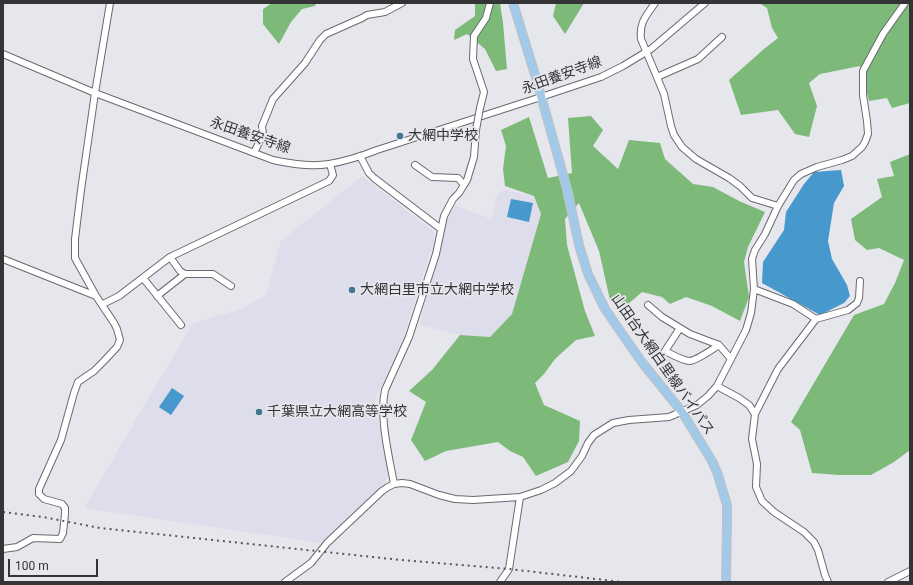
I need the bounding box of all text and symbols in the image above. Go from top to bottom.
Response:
street label: 永田養安寺線 [520,54,604,98]
street label: 永田養安寺線 [208,114,292,158]
place label: 大網中学校 [408,128,478,144]
marker: 大網中学校 [395,131,405,141]
place label: 大網白里市立大網中学校 [360,282,514,298]
marker: 大網白里市立大網中学校 [347,285,357,295]
street label: 山田台大網白里線バイパス [607,291,717,439]
place label: 千葉県立大網高等学校 [267,404,407,420]
marker: 千葉県立大網高等学校 [254,407,264,417]
scale bar [10,551,100,577]
text: 100 m [15,559,49,573]

